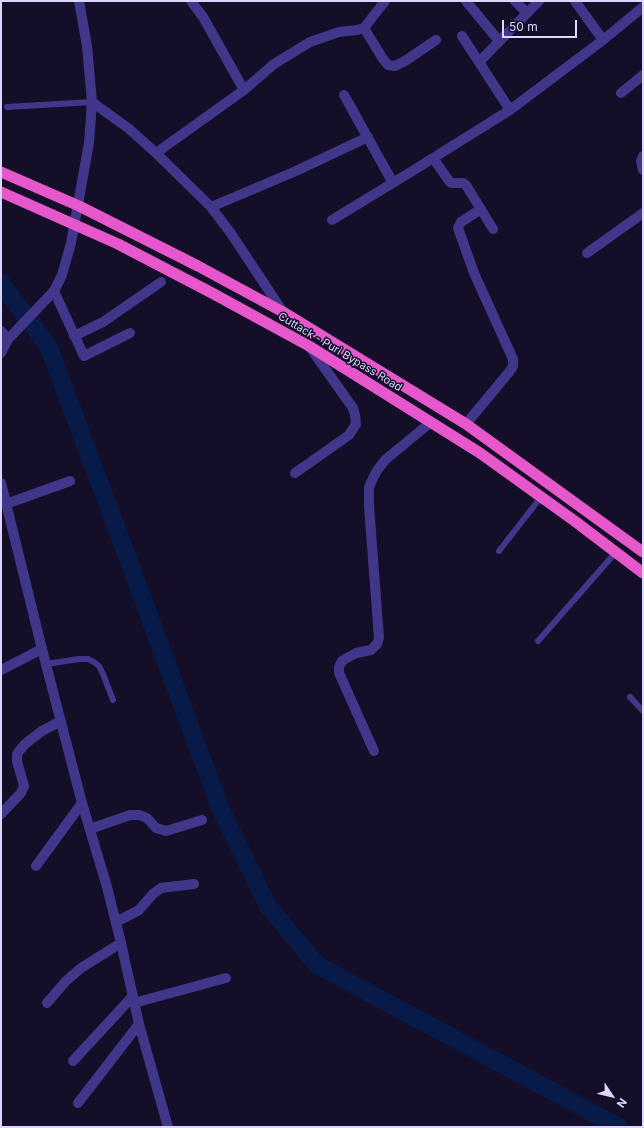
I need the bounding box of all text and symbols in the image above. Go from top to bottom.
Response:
scale bar [504,12,579,38]
text: 50 m [509,19,538,34]
street label: Cuttack - Puri Bypass Road [276,310,404,394]
north arrow [592,1076,632,1116]
text: N [614,1095,630,1110]

